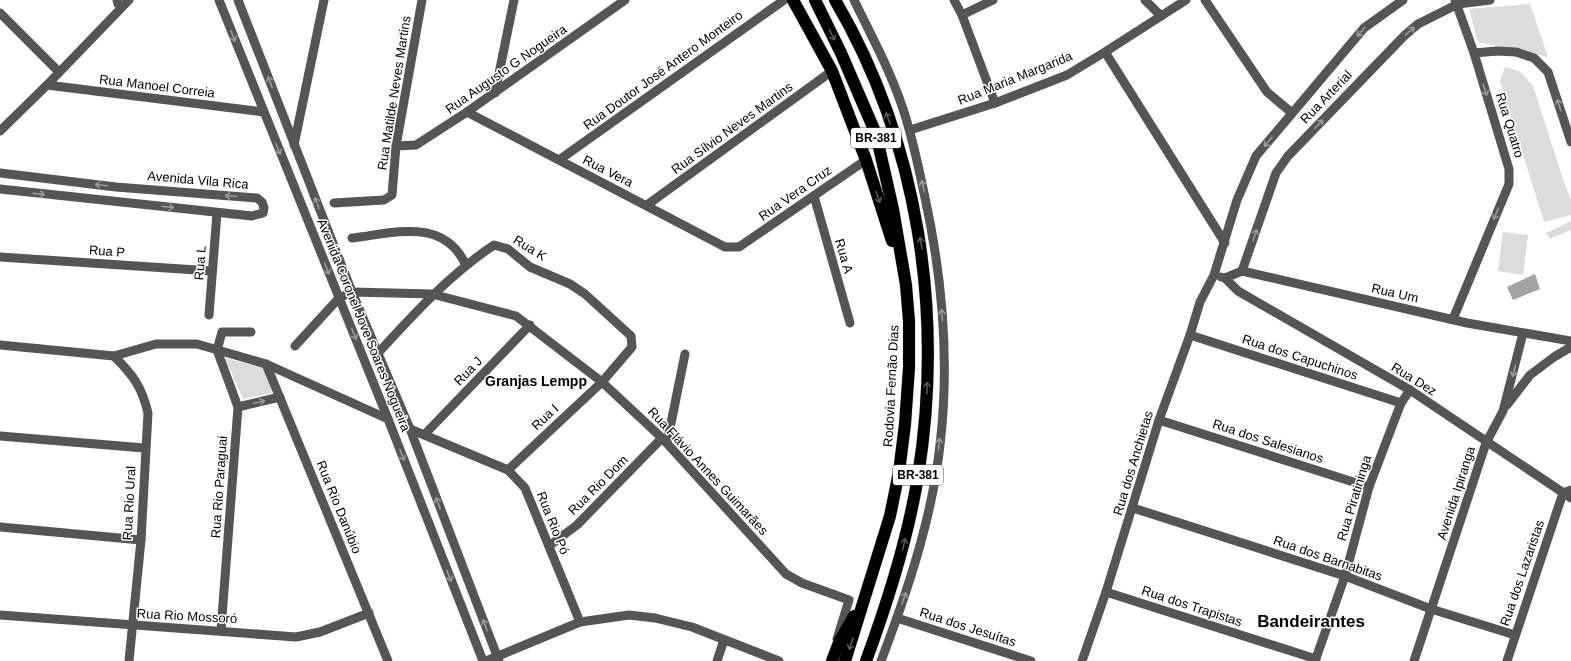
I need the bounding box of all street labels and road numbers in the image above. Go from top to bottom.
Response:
street label: Rua Doutor José Antero Monteiro [581,7,745,133]
street label: Rua Matilde Neves Martins [374,14,414,171]
street label: Rua Augusto G Nogueira [442,21,570,117]
street label: Rua Maria Margarida [956,48,1075,108]
street label: Rua Arterial [1297,67,1355,127]
street label: Rua Manoel Correia [98,71,216,101]
street label: Rua Sílvio Neves Martins [669,79,796,177]
street label: Rua Quatro [1493,91,1527,159]
road number: BR-381 [851,128,901,148]
street label: Rua Vera [580,152,636,190]
street label: Rua Vera Cruz [756,162,834,224]
street label: Avenida Vila Rica [147,168,250,192]
street label: Avenida Coronel Jove Soares Nogueira [314,216,414,434]
street label: Rua K [511,232,550,264]
street label: Rua A [832,237,856,275]
street label: Rua P [88,242,126,260]
street label: Rua L [191,245,209,281]
street label: Rua Um [1370,280,1420,306]
street label: Rodovia Fernão Dias [880,324,902,447]
street label: Rua dos Capuchinos [1240,331,1360,383]
street label: Rua J [451,354,485,388]
street label: Rua Dez [1389,359,1439,399]
street label: Rua I [529,401,561,433]
street label: Rua Flávio Annes Guimarães [645,404,771,538]
street label: Rua dos Anchietas [1110,408,1156,517]
street label: Rua dos Salesianos [1211,416,1326,466]
street label: Rua Rio Paraguai [208,435,230,539]
street label: Avenida Ipiranga [1434,444,1478,542]
street label: Rua Rio Dom [565,452,631,518]
street label: Rua Piratininga [1334,453,1374,543]
street label: Rua Rio Danúbio [314,458,364,556]
street label: Rua Rio Ural [120,465,138,541]
road number: BR-381 [893,465,943,485]
street label: Rua Rio Pó [534,489,572,557]
street label: Rua dos Lazaristas [1497,517,1547,628]
street label: Rua dos Barnabitas [1272,532,1385,584]
street label: Rua dos Trapistas [1140,583,1245,629]
street label: Rua dos Jesuítas [918,604,1019,650]
street label: Rua Rio Mossoró [136,606,238,626]

